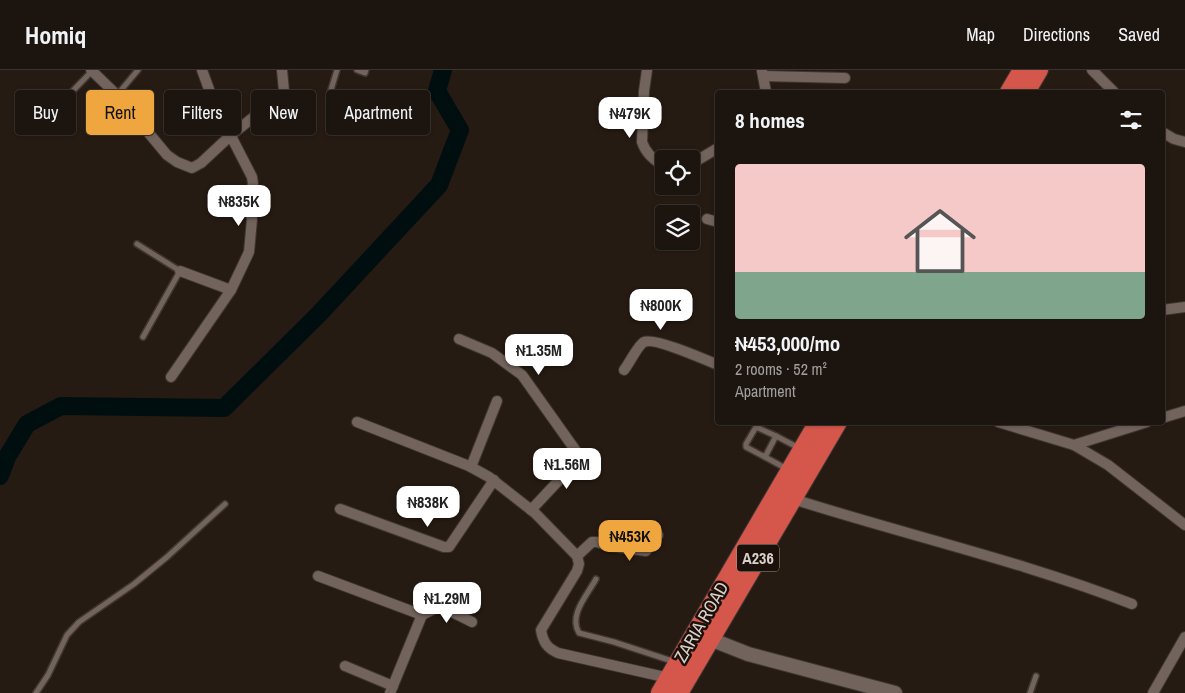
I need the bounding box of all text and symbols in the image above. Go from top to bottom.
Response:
text: Homiq [25,19,86,51]
text: Map [966,22,995,47]
text: Directions [1023,22,1090,47]
text: Saved [1118,22,1160,47]
chip: Buy [15,90,76,135]
chip: Rent [86,90,154,135]
chip: Filters [164,90,241,135]
chip: New [251,90,316,135]
chip: Apartment [326,90,430,135]
pin: ₦479K [595,97,665,139]
text: ₦479K [610,102,650,124]
text: 8 homes [735,106,805,135]
icon: filters [1117,106,1145,134]
map controls [655,150,700,250]
button: locate [655,150,700,195]
pin: ₦835K [204,184,274,227]
text: ₦835K [219,190,259,212]
icon: home [895,196,985,286]
button: layers [655,205,700,250]
pin: ₦800K [626,288,696,331]
text: ₦800K [641,294,681,316]
text: ₦453,000/mo [735,329,840,358]
pin: ₦1.35M [498,334,580,376]
text: ₦1.35M [516,339,562,361]
text: 2 rooms · 52 m² [735,358,827,380]
text: Apartment [735,380,796,402]
pin: ₦1.56M [526,448,608,490]
text: ₦1.56M [544,453,590,475]
pin: ₦838K [393,486,463,528]
text: ₦838K [408,491,448,513]
pin: ₦453K [595,520,665,562]
text: ₦453K [610,525,650,547]
road number: A236 [737,544,779,572]
street label: ZARIA ROAD [668,577,734,667]
pin: ₦1.29M [406,582,488,624]
text: ₦1.29M [424,587,470,609]

